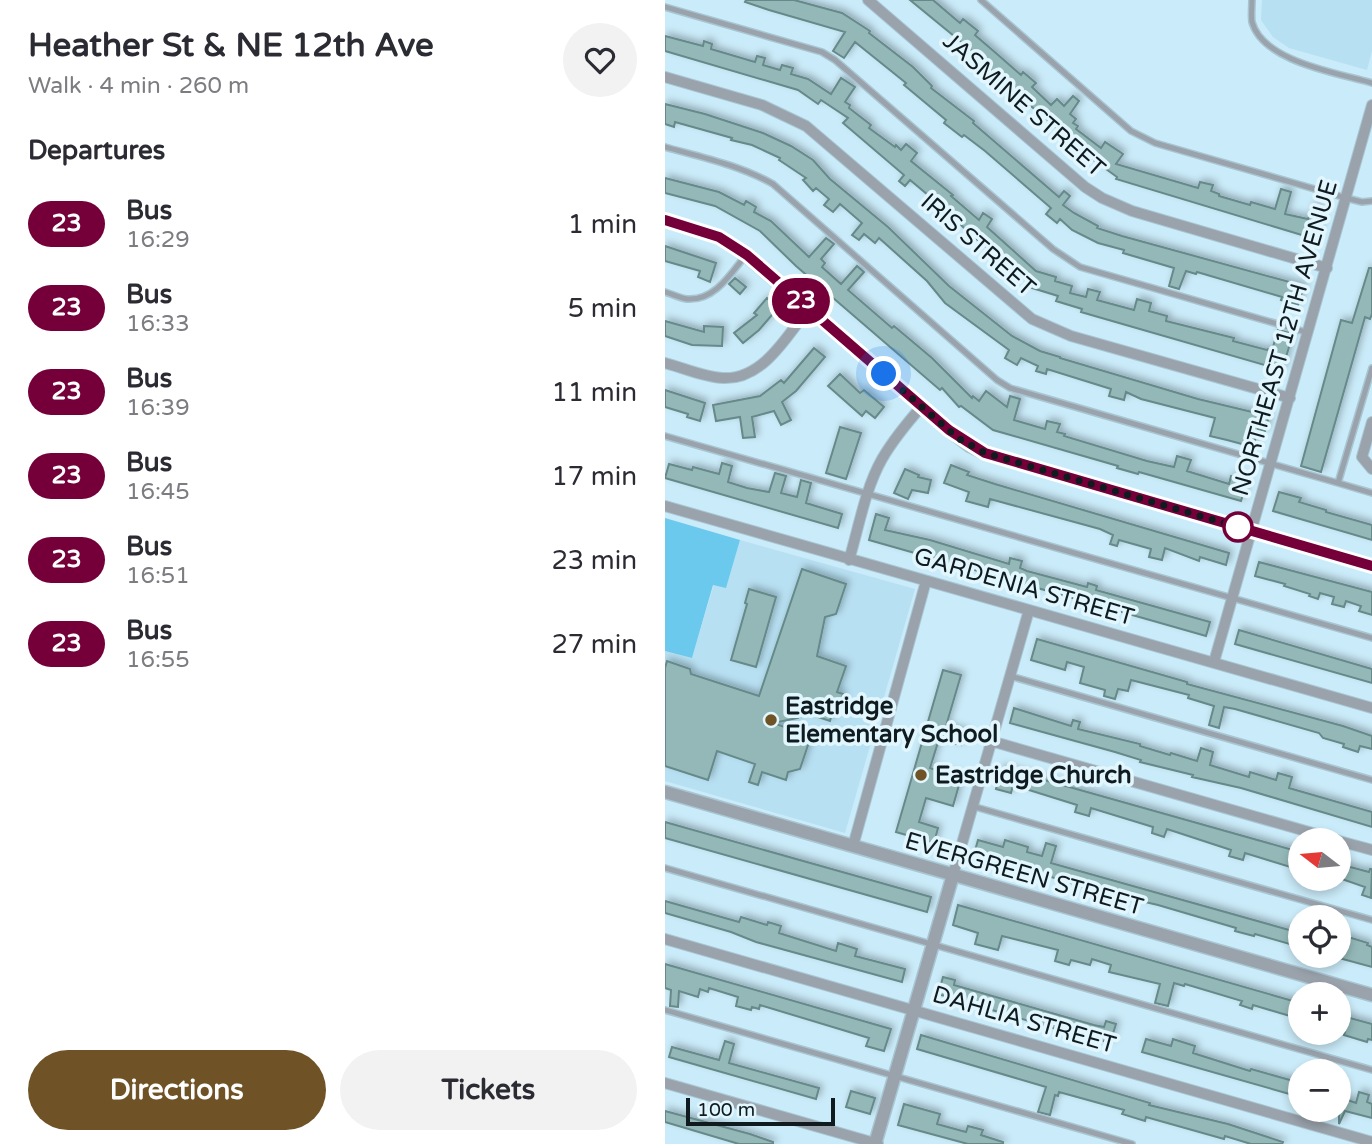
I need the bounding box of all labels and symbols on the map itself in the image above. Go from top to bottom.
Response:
street label: JASMINE STREET [937,27,1111,184]
street label: NORTHEAST 12TH AVENUE [1226,177,1344,499]
street label: IRIS STREET [915,187,1042,303]
line badge: 23 [769,278,833,324]
your location [866,356,901,391]
unlabelled marker [1223,512,1253,542]
street label: GARDENIA STREET [911,542,1138,632]
place label: Eastridge Elementary School [785,692,998,749]
marker: Eastridge Elementary School [763,712,779,728]
place label: Eastridge Church [935,761,1132,790]
marker: Eastridge Church [913,767,929,783]
street label: EVERGREEN STREET [901,826,1147,922]
north arrow [1288,828,1351,891]
street label: DAHLIA STREET [929,980,1119,1060]
scale bar [686,1095,835,1127]

